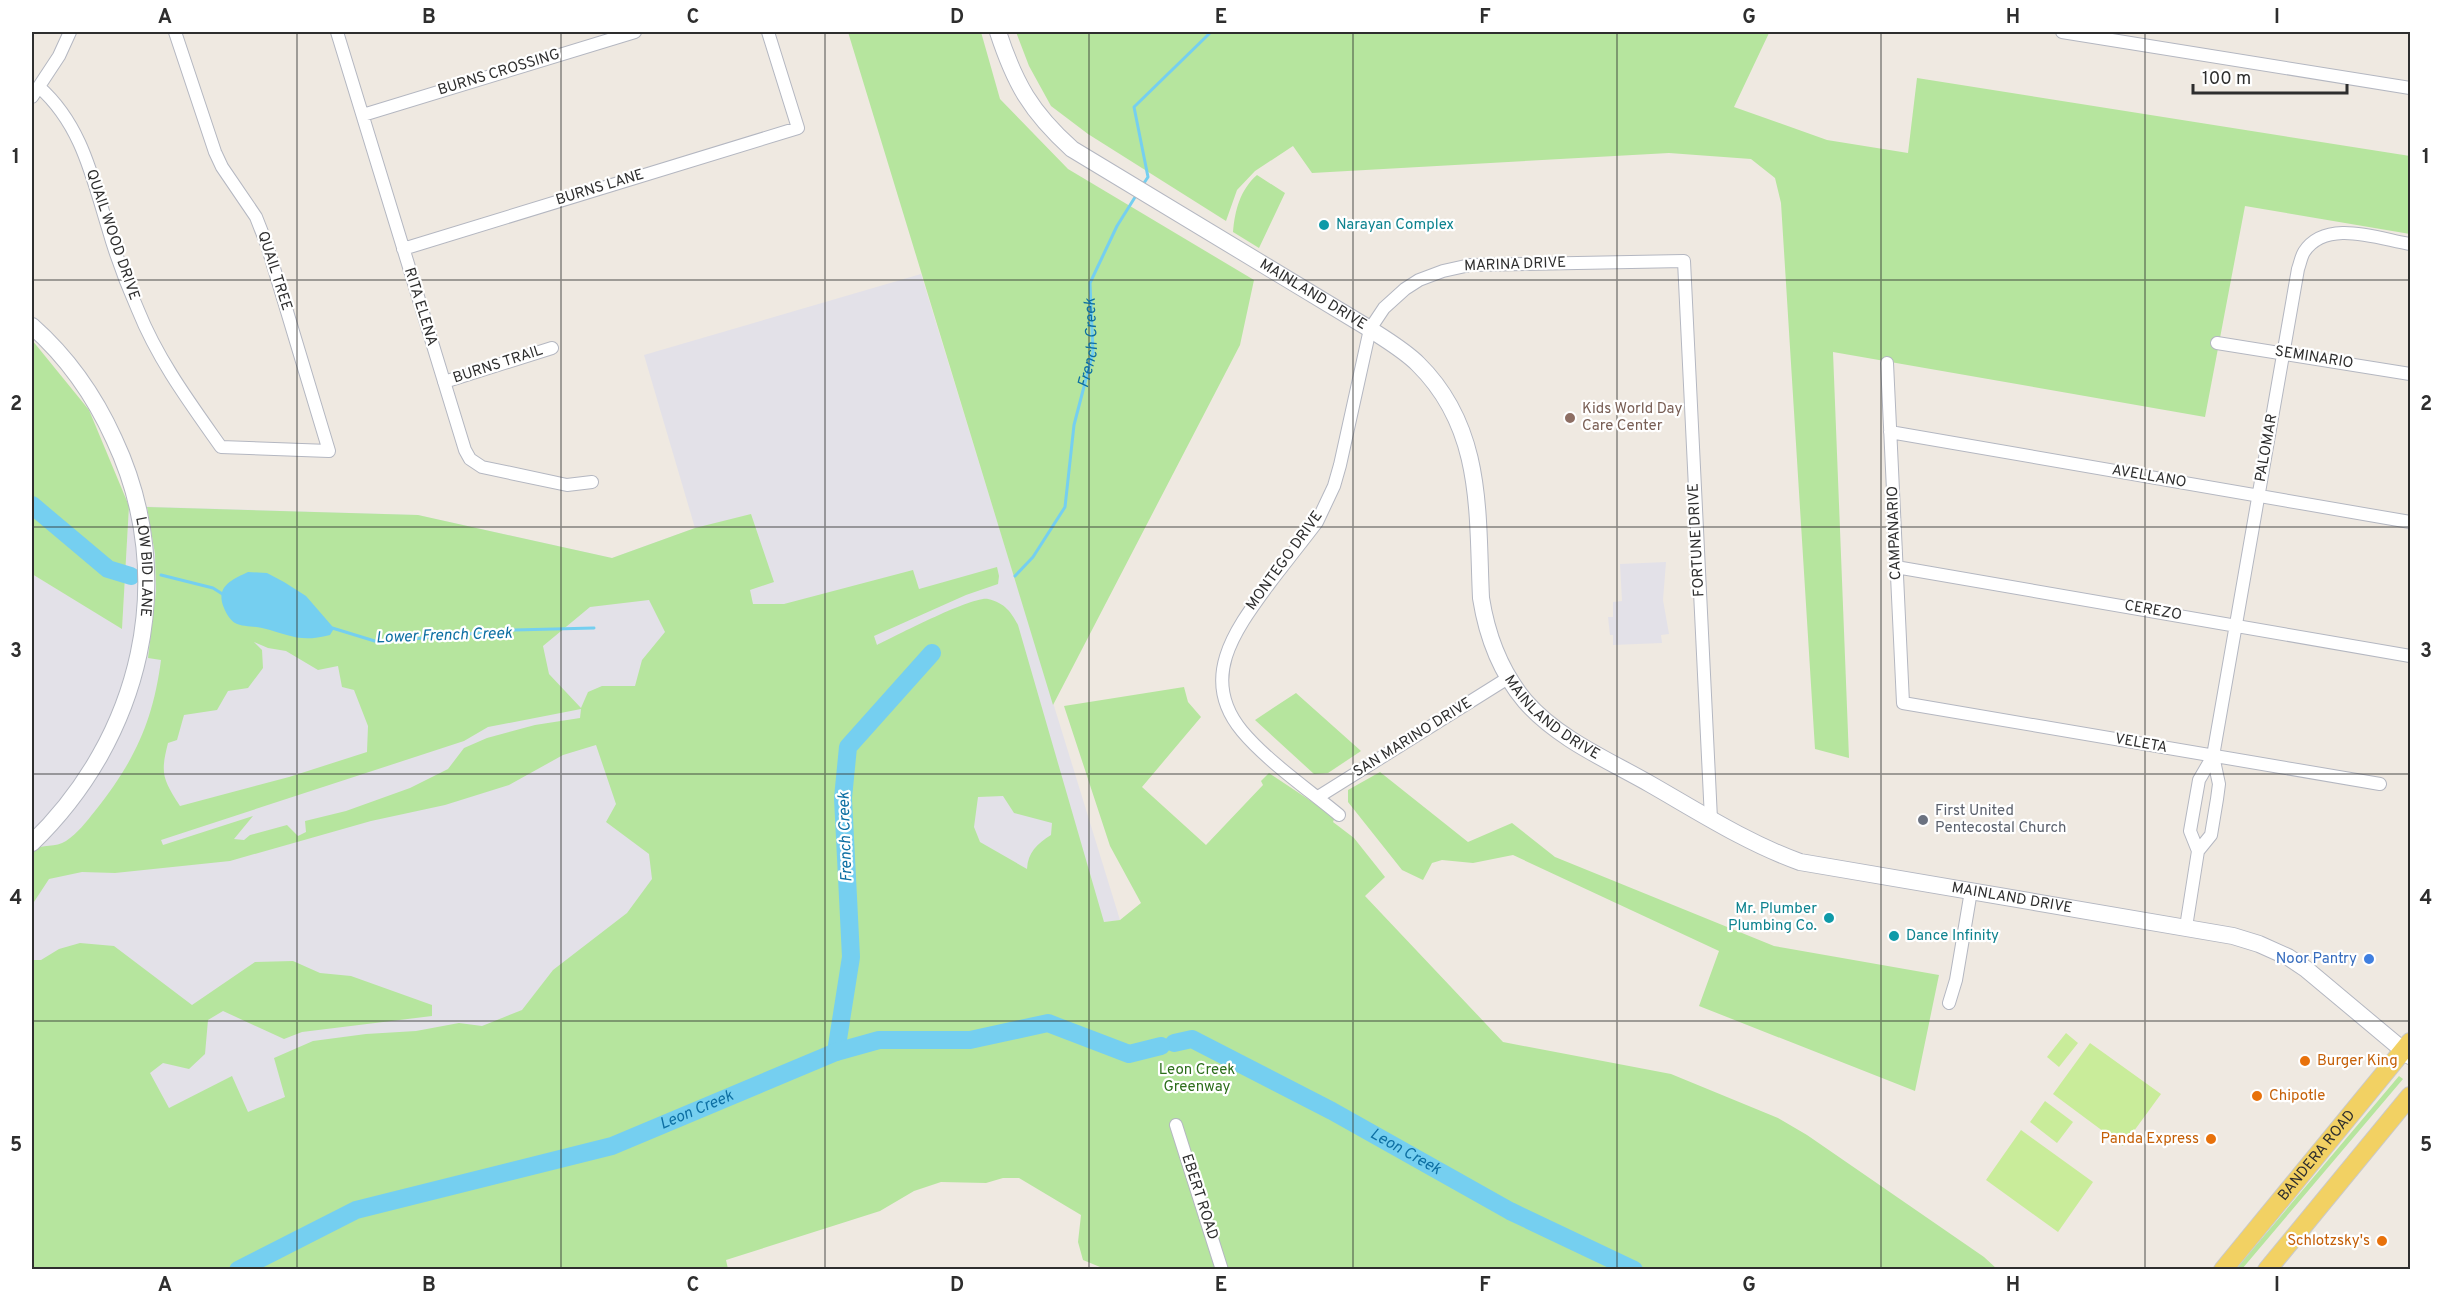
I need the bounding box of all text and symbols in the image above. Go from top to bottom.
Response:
text: A [158,5,172,31]
text: B [422,5,436,31]
text: C [687,5,699,31]
text: D [950,5,964,31]
text: E [1215,5,1227,31]
text: F [1479,5,1491,31]
text: G [1742,5,1756,31]
text: H [2006,5,2020,31]
text: I [2274,5,2280,31]
street label: BURNS CROSSING [436,45,562,101]
scale bar [2193,57,2348,95]
text: 100 m [2202,68,2251,91]
text: 1 [12,145,20,171]
text: 1 [2422,145,2430,171]
street label: BURNS LANE [554,166,646,210]
street label: QUAIL WOOD DRIVE [81,167,143,303]
place label: Narayan Complex [1336,216,1454,235]
marker: Narayan Complex [1317,218,1331,232]
street label: QUAIL TREE [252,229,296,313]
street label: MARINA DRIVE [1464,254,1566,276]
street label: MAINLAND DRIVE [1256,255,1370,334]
street label: RITA ELENA [399,266,441,348]
water label: French Creek [1074,297,1103,390]
street label: BURNS TRAIL [451,342,545,388]
street label: SEMINARIO [2273,342,2355,374]
text: 2 [10,392,22,418]
text: 2 [2420,392,2432,418]
place label: Kids World Day Care Center [1582,400,1682,436]
marker: Kids World Day Care Center [1563,411,1577,425]
street label: PALOMAR [2252,413,2282,483]
street label: AVELLANO [2110,461,2188,493]
street label: FORTUNE DRIVE [1685,483,1709,597]
street label: CAMPANARIO [1884,485,1906,581]
street label: MONTEGO DRIVE [1243,508,1327,614]
street label: LOW BID LANE [130,515,156,618]
street label: CEREZO [2123,597,2183,625]
water label: Lower French Creek [375,624,513,648]
text: 3 [10,639,22,665]
text: 3 [2420,639,2432,665]
street label: MAINLAND DRIVE [1500,672,1603,764]
street label: SAN MARINO DRIVE [1350,694,1476,782]
street label: VELETA [2113,730,2169,758]
water label: French Creek [834,790,858,883]
place label: First United Pentecostal Church [1935,802,2067,838]
marker: First United Pentecostal Church [1916,813,1930,827]
street label: MAINLAND DRIVE [1950,879,2074,918]
text: 4 [10,886,22,912]
text: 4 [2420,886,2432,912]
place label: Mr. Plumber Plumbing Co. [1728,900,1817,936]
marker: Mr. Plumber Plumbing Co. [1822,911,1836,925]
place label: Dance Infinity [1906,927,1999,946]
marker: Dance Infinity [1887,929,1901,943]
place label: Noor Pantry [2276,950,2357,969]
marker: Noor Pantry [2362,952,2376,966]
place label: Burger King [2317,1052,2398,1071]
marker: Burger King [2298,1054,2312,1068]
park label: Leon Creek Greenway [1159,1061,1235,1097]
water label: Leon Creek [657,1086,737,1135]
place label: Chipotle [2269,1087,2325,1106]
marker: Chipotle [2250,1089,2264,1103]
street label: BANDERA ROAD [2274,1106,2360,1205]
water label: Leon Creek [1366,1124,1445,1180]
place label: Panda Express [2101,1130,2199,1149]
marker: Panda Express [2204,1132,2218,1146]
text: 5 [10,1133,22,1159]
text: 5 [2420,1133,2432,1159]
street label: EBERT ROAD [1176,1152,1222,1242]
place label: Schlotzsky's [2287,1232,2370,1251]
marker: Schlotzsky's [2375,1234,2389,1248]
text: A [158,1273,172,1299]
text: B [422,1273,436,1299]
text: C [687,1273,699,1299]
text: D [950,1273,964,1299]
text: E [1215,1273,1227,1299]
text: F [1479,1273,1491,1299]
text: G [1742,1273,1756,1299]
text: H [2006,1273,2020,1299]
text: I [2274,1273,2280,1299]

